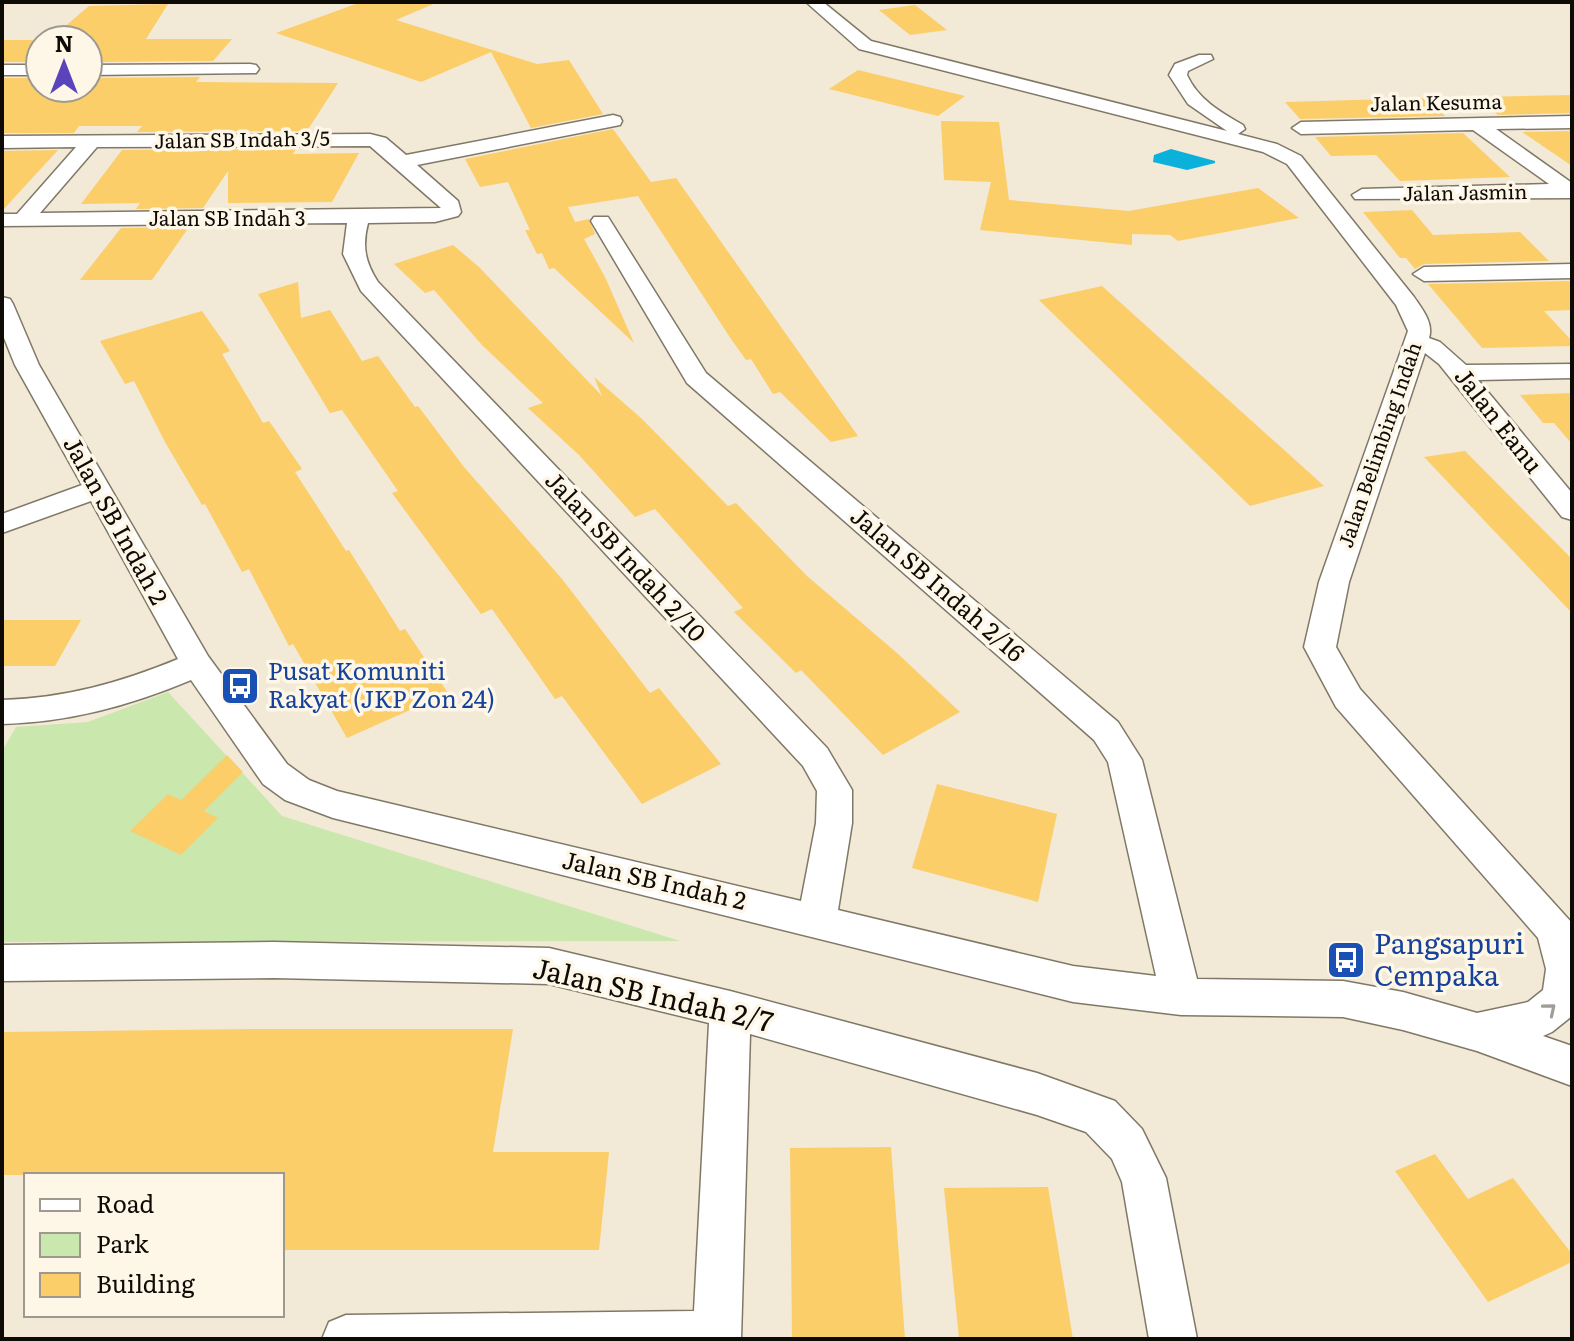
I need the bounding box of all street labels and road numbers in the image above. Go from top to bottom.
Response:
street label: Jalan Kesuma [1370,85,1503,117]
street label: Jalan SB Indah 3/5 [154,121,330,155]
street label: Jalan Jasmin [1402,175,1528,207]
street label: Jalan SB Indah 3 [148,202,306,232]
street label: Jalan Belimbing Indah [1329,337,1427,551]
street label: Jalan Eanu [1448,359,1552,480]
street label: Jalan SB Indah 2 [56,429,178,610]
street label: Jalan SB Indah 2/10 [538,462,715,648]
street label: Jalan SB Indah 2/16 [844,497,1033,669]
street label: Jalan SB Indah 2 [559,840,750,917]
street label: Jalan SB Indah 2/7 [529,945,778,1041]

